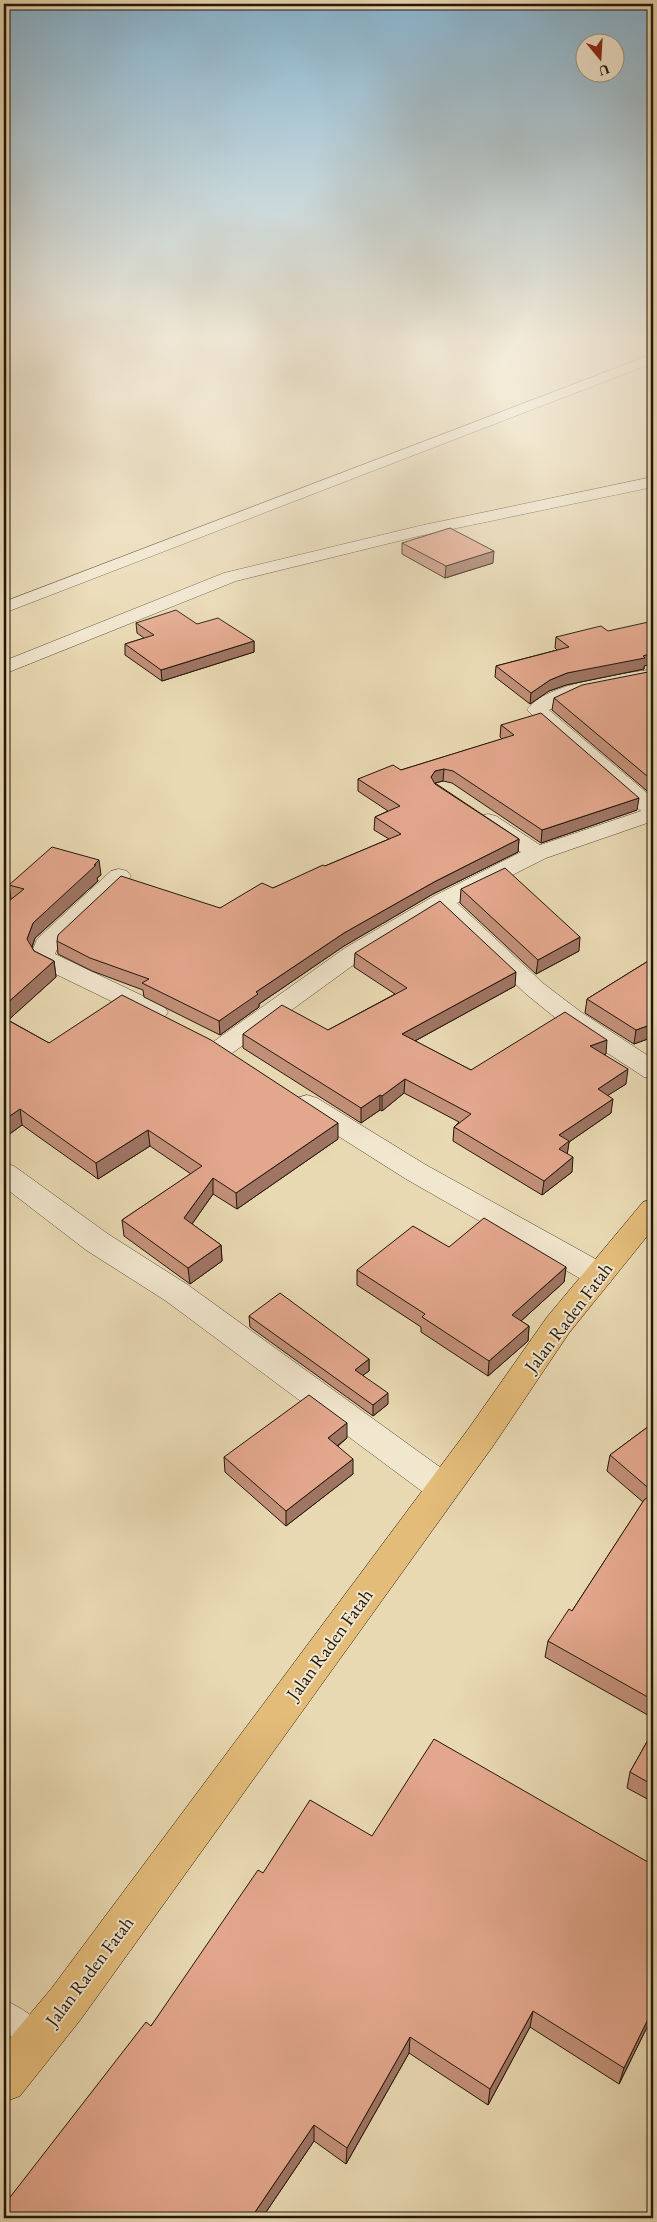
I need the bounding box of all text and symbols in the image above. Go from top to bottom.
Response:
north arrow [574,32,624,82]
text: U [596,60,612,81]
street label: Jalan Raden Fatah [517,1257,618,1379]
street label: Jalan Raden Fatah [279,1583,378,1707]
street label: Jalan Raden Fatah [38,1911,139,2033]

